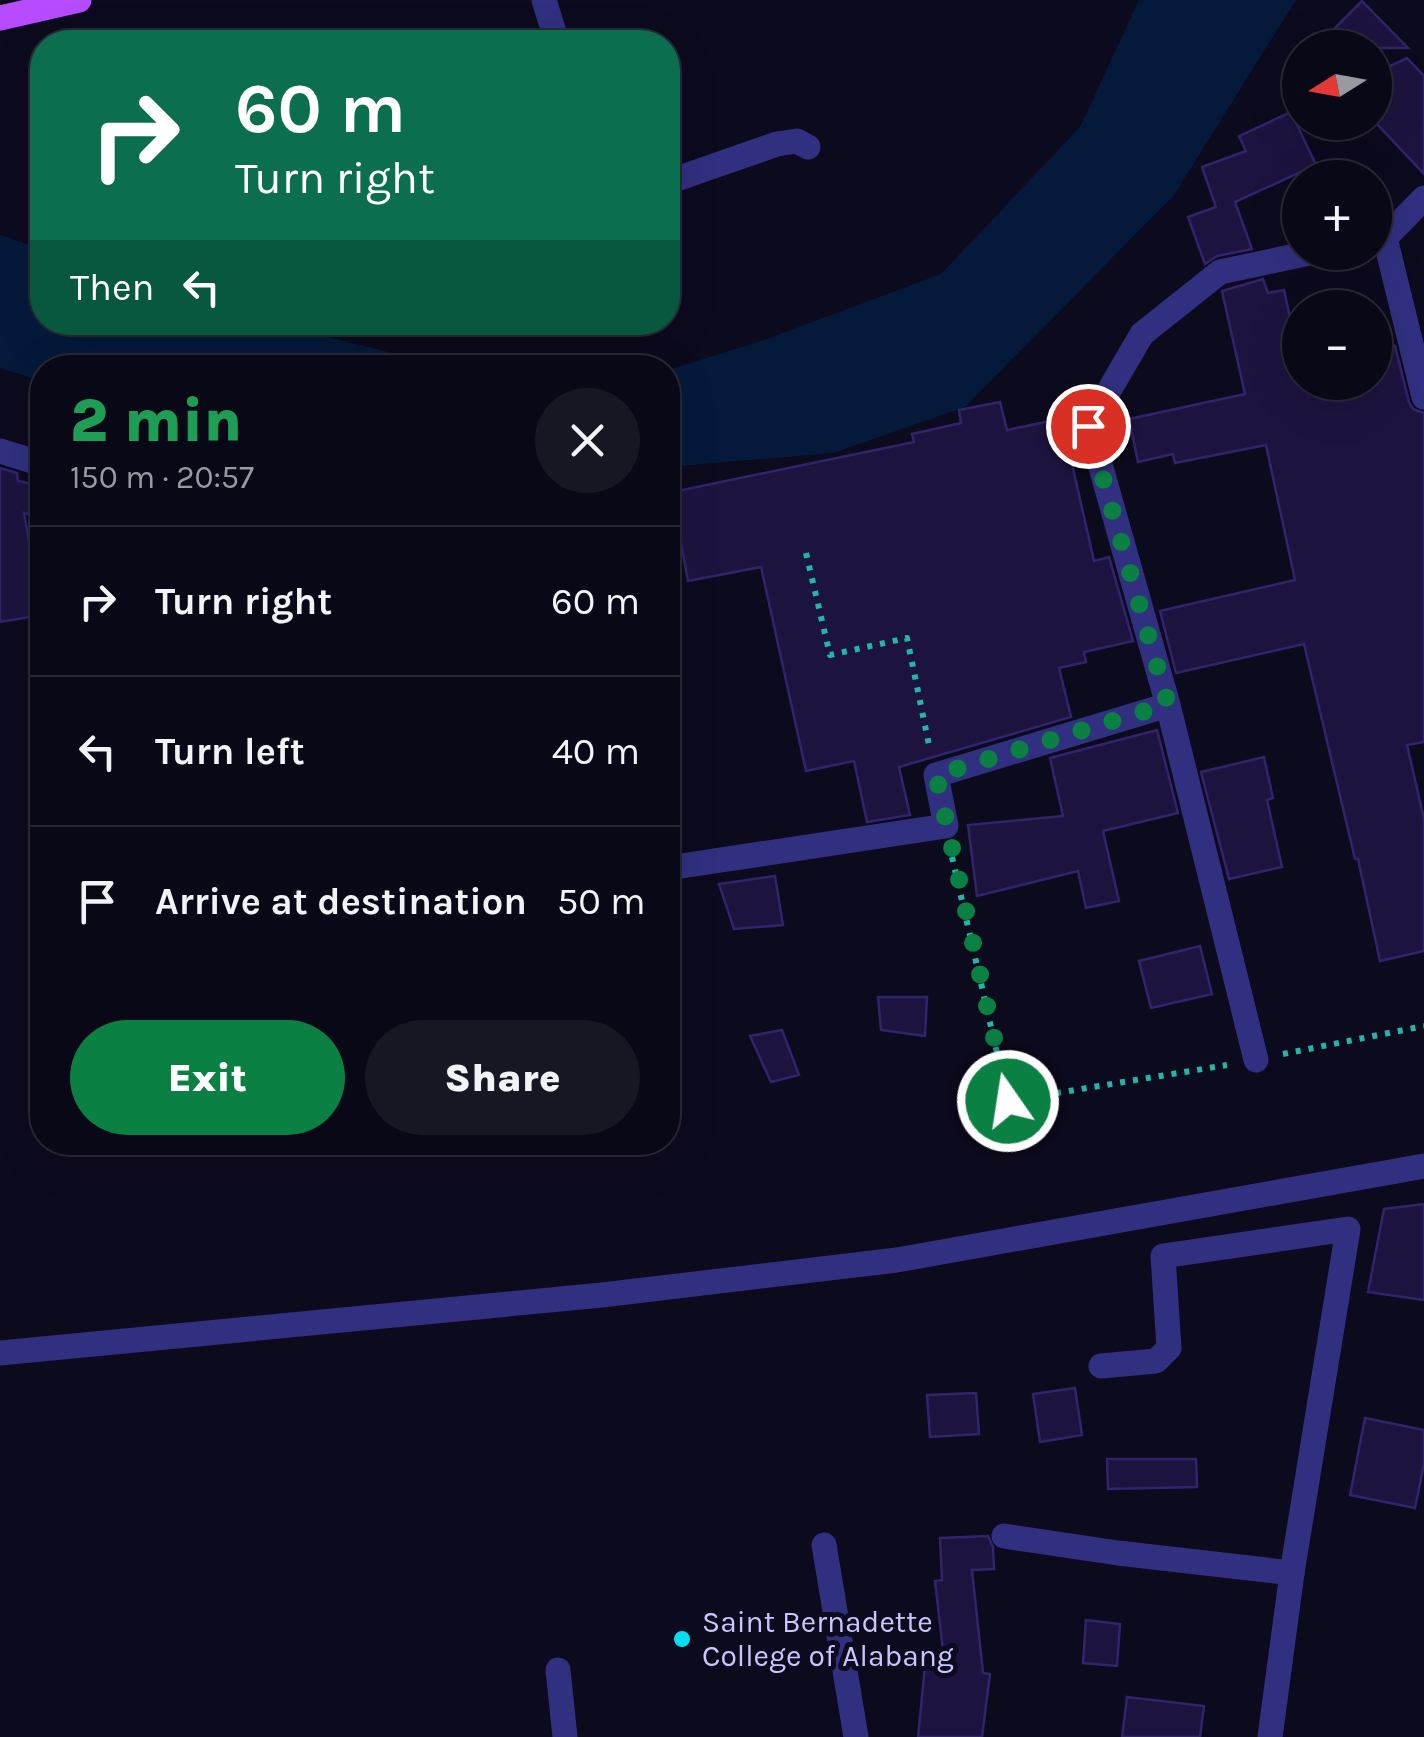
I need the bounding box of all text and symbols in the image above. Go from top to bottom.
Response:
north arrow [1282,30,1392,140]
map controls [1282,30,1392,400]
text: 60 m [235,68,406,150]
icon: right [70,70,200,200]
text: Turn right [235,152,435,204]
button: + [1282,160,1392,270]
icon: left [174,260,229,315]
text: Then [70,265,154,310]
button: − [1282,290,1392,400]
pin [1046,384,1131,469]
text: 2 min [70,386,242,456]
button: close [535,388,640,493]
icon: arrive [1061,399,1116,454]
text: 150 m · 20:57 [70,459,254,496]
icon: right [70,574,125,629]
text: Turn right [155,579,332,624]
text: 60 m [551,579,640,624]
icon: left [70,724,125,779]
text: Turn left [155,729,305,774]
text: 40 m [552,729,640,774]
icon: arrive [70,874,125,929]
text: Arrive at destination [155,879,527,924]
text: 50 m [557,879,645,924]
button: Exit [70,1020,345,1135]
button: Share [365,1020,640,1135]
position arrow [956,1049,1060,1153]
place label: Saint Bernadette College of Alabang [702,1604,954,1674]
marker: Saint Bernadette College of Alabang [671,1628,693,1650]

